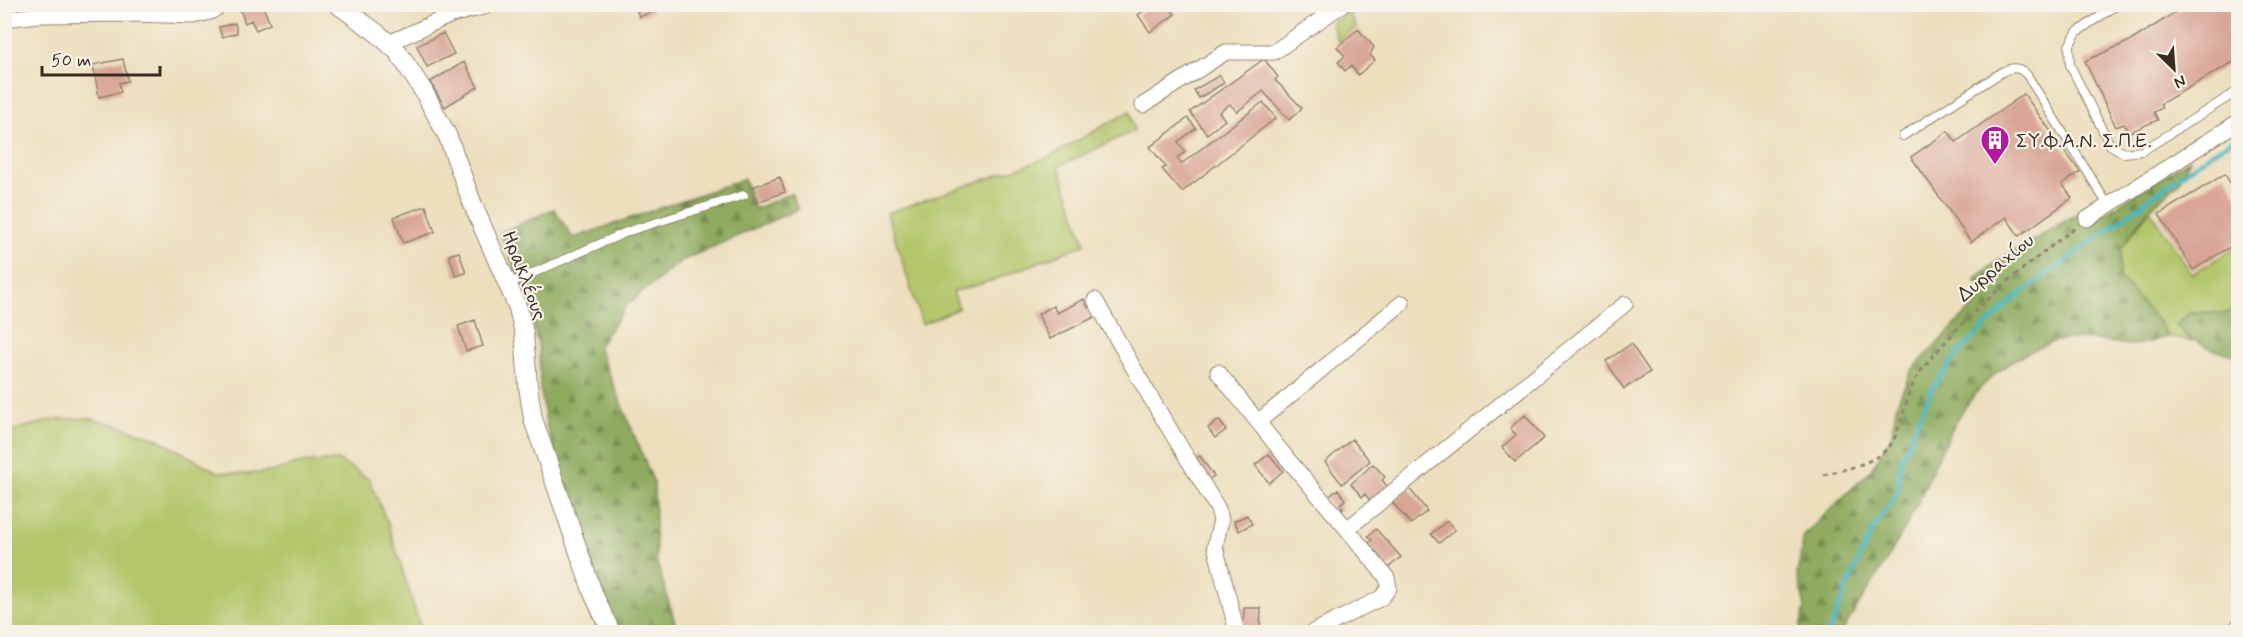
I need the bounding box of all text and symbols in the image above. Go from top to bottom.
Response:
scale bar [42,39,160,77]
north arrow [2144,39,2204,99]
text: 50 m [51,49,91,73]
text: N [2170,69,2189,93]
building icon: ΣΥ.Φ.Α.Ν. Σ.Π.Ε. [1979,124,2011,166]
place label: ΣΥ.Φ.Α.Ν. Σ.Π.Ε. [2016,128,2152,155]
street label: Ηρακλέους [494,227,553,324]
street label: Δυρραχίου [1951,228,2040,309]

